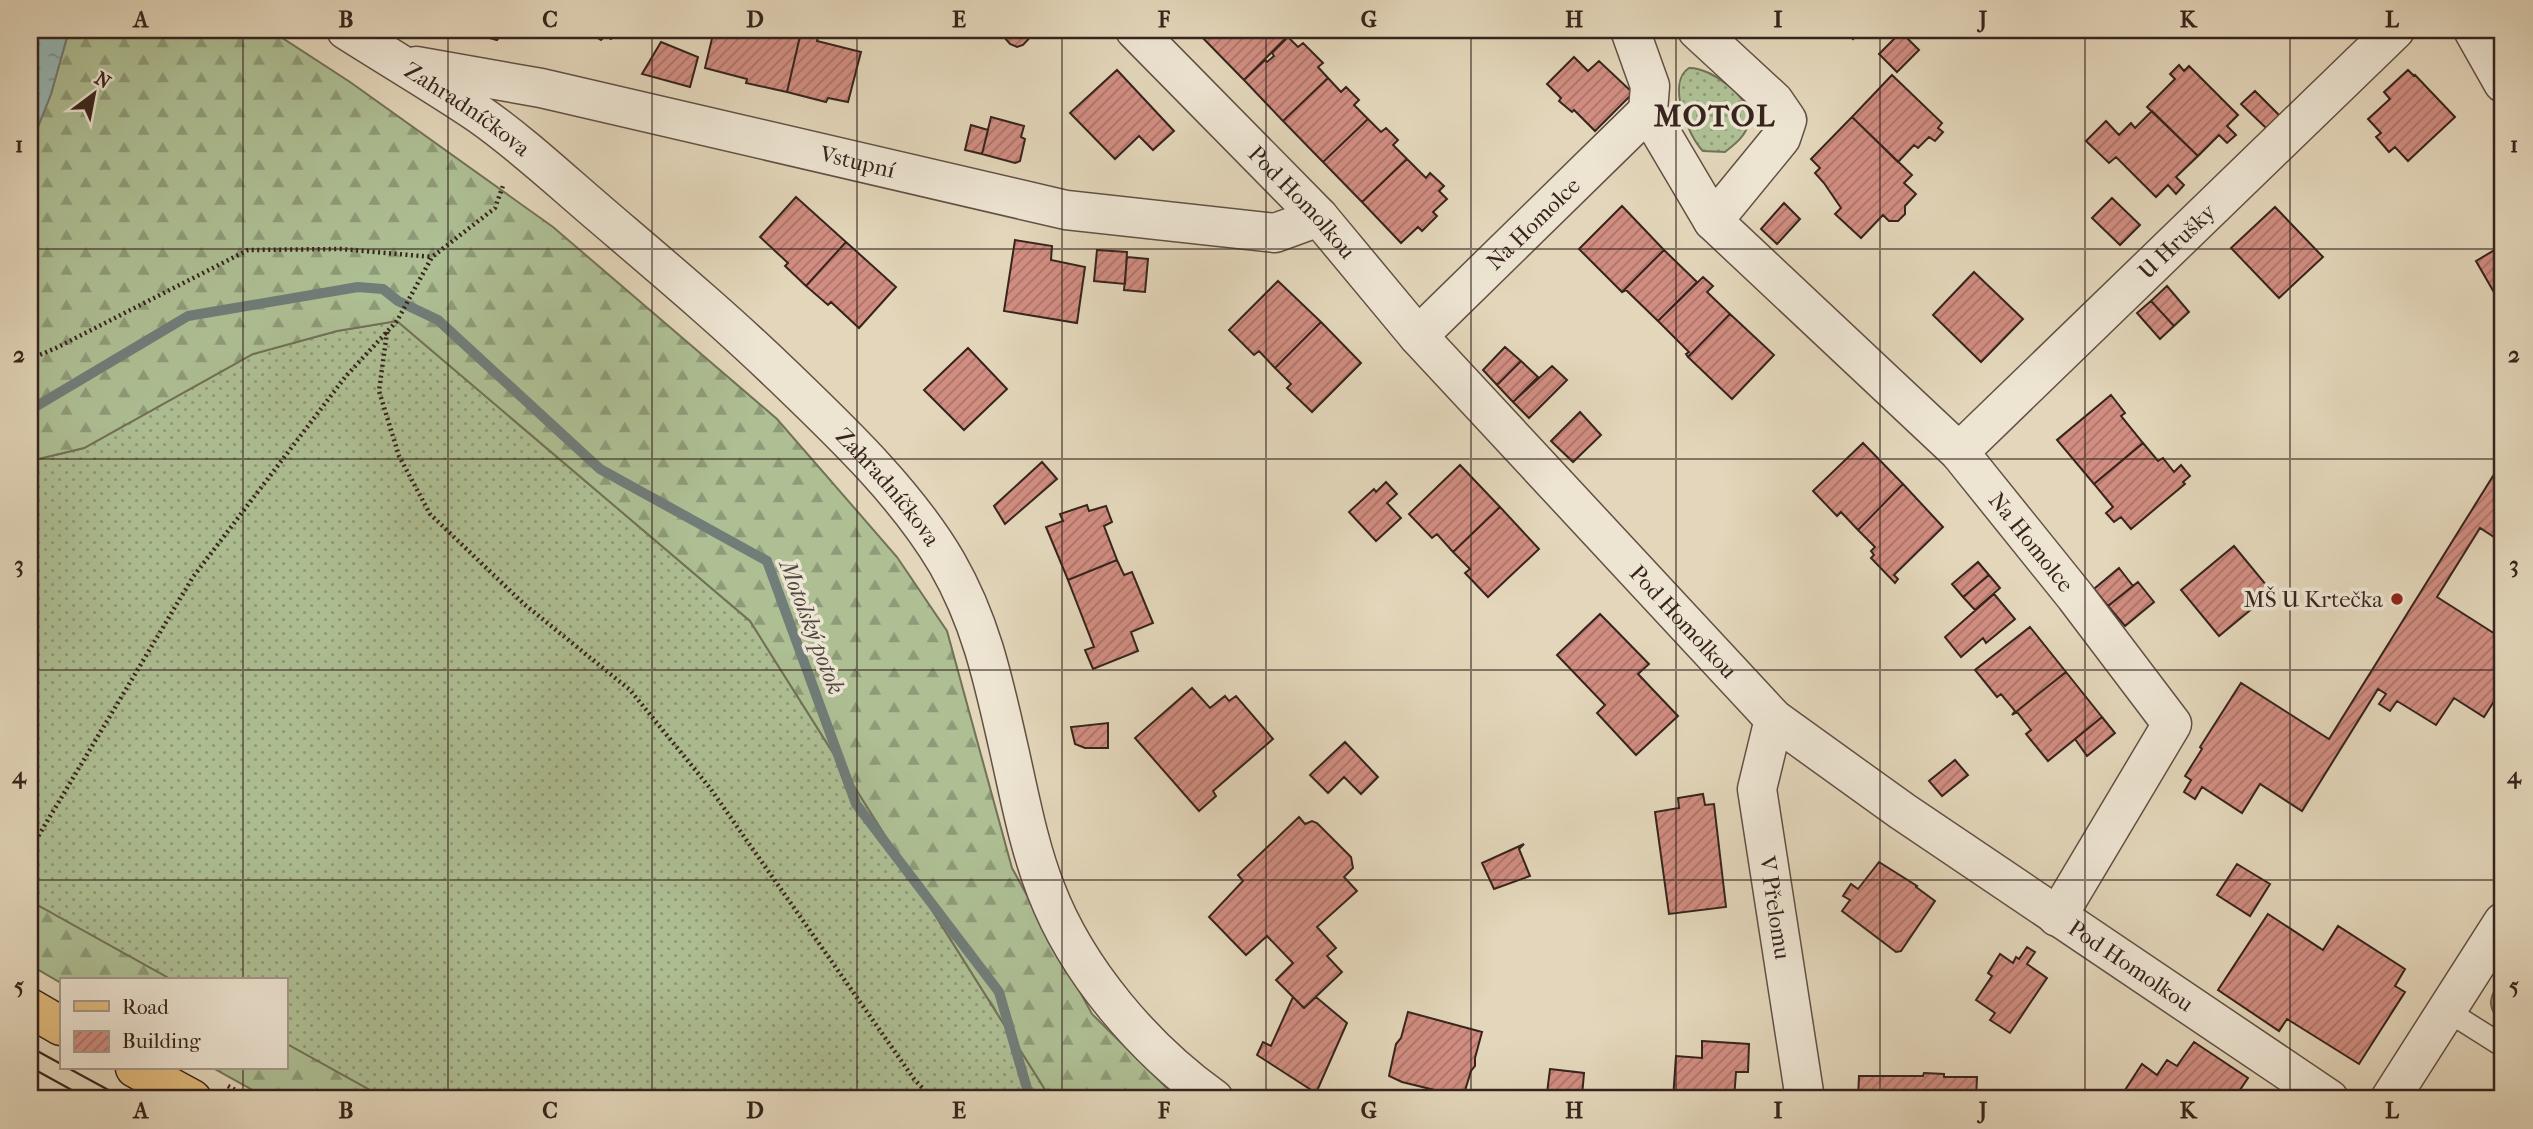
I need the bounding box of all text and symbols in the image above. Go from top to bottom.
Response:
text: A [132,6,150,33]
text: B [339,6,354,33]
text: C [542,6,558,33]
text: D [746,6,764,33]
text: E [952,6,966,33]
text: F [1157,6,1171,33]
text: G [1361,6,1377,33]
text: H [1565,6,1583,33]
text: I [1774,6,1783,33]
text: J [1977,6,1988,33]
text: K [2180,6,2199,33]
text: L [2385,6,2400,33]
street label: Zahradníčkova [399,57,536,162]
north arrow [60,60,130,130]
text: N [91,67,115,94]
district label: MOTOL [1654,99,1776,134]
text: 1 [15,131,23,158]
text: 1 [2510,131,2518,158]
street label: Vstupní [817,140,898,184]
street label: Pod Homolkou [1243,140,1361,264]
street label: Na Homolce [1481,172,1586,275]
street label: U Hrušky [2133,198,2222,285]
text: 2 [13,341,25,368]
text: 2 [2508,341,2520,368]
street label: Zahradníčkova [830,423,946,552]
street label: Na Homolce [1983,487,2079,598]
text: 3 [14,551,24,578]
text: 3 [2509,551,2519,578]
water label: Motolský potok [773,554,850,698]
street label: Pod Homolkou [1624,560,1742,684]
place label: MŠ U Krtečka [2244,586,2383,613]
marker: MŠ U Krtečka [2389,591,2405,607]
text: 4 [11,762,27,789]
text: 4 [2506,762,2522,789]
street label: V Přelomu [1753,853,1796,961]
street label: Pod Homolkou [2063,914,2198,1018]
text: 5 [14,972,24,999]
text: 5 [2509,972,2519,999]
legend [60,978,287,1070]
text: Road [122,995,169,1019]
text: Building [122,1029,201,1053]
text: A [132,1097,150,1124]
text: B [339,1097,354,1124]
text: C [542,1097,558,1124]
text: D [746,1097,764,1124]
text: E [952,1097,966,1124]
text: F [1157,1097,1171,1124]
text: G [1361,1097,1377,1124]
text: H [1565,1097,1583,1124]
text: I [1774,1097,1783,1124]
text: J [1977,1097,1988,1124]
text: K [2180,1097,2199,1124]
text: L [2385,1097,2400,1124]

